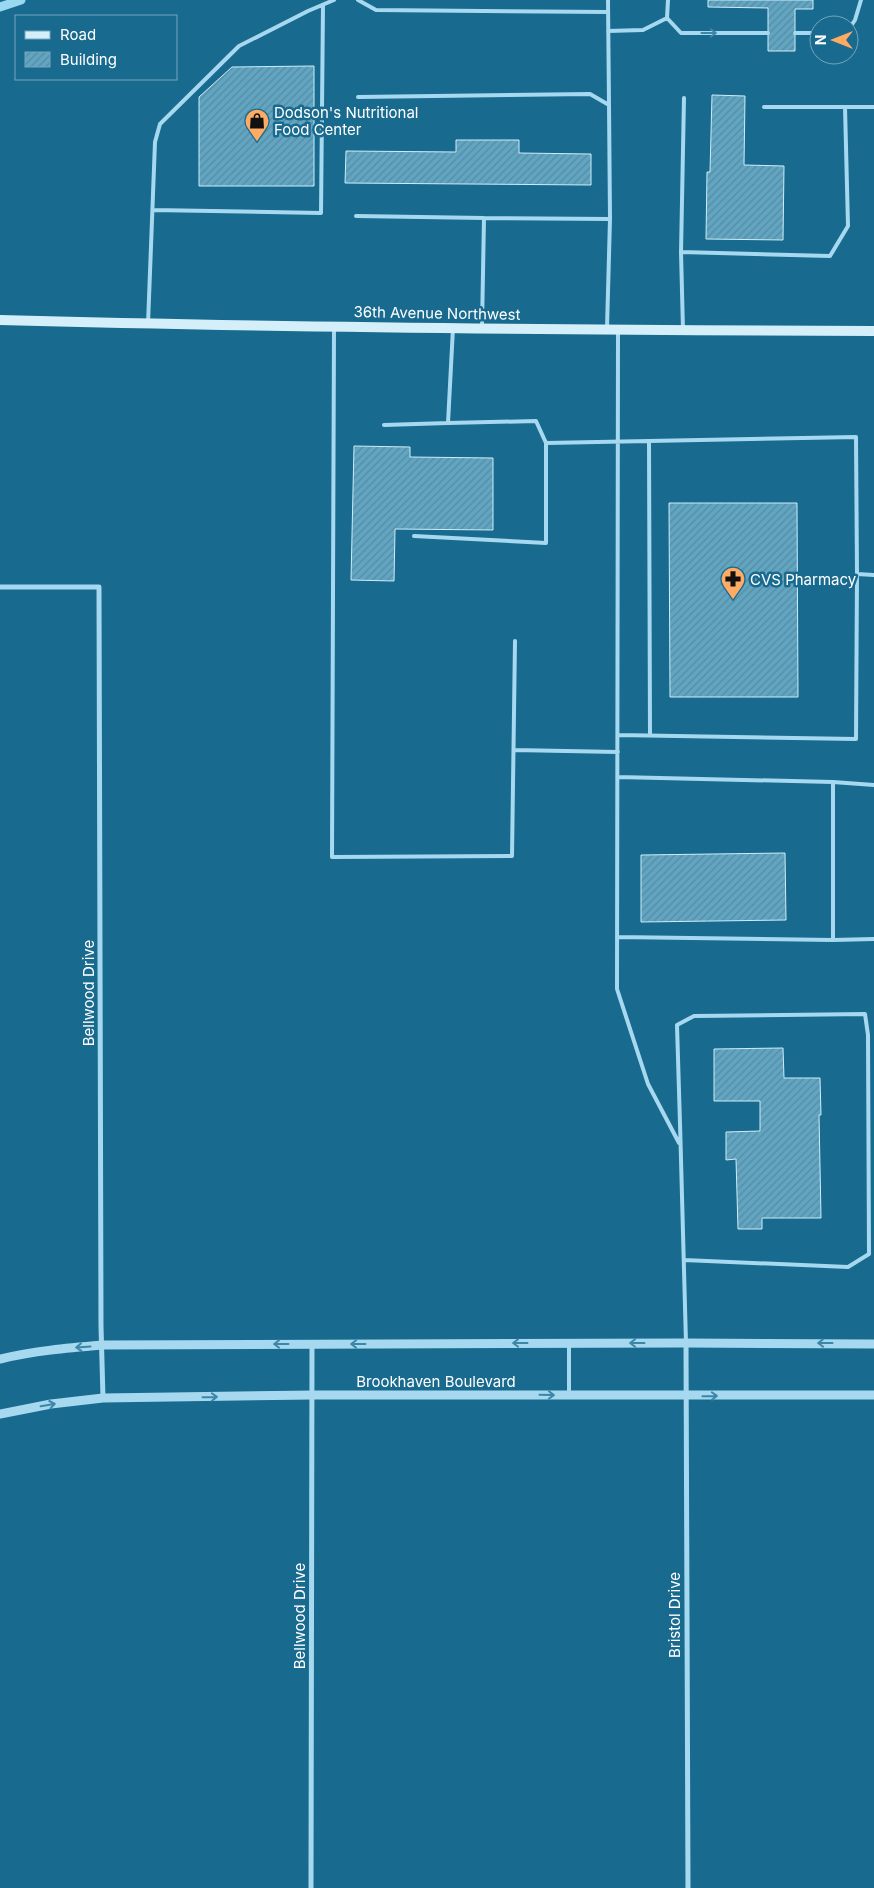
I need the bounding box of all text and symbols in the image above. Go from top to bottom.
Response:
legend [15,15,178,80]
north arrow [809,15,859,65]
text: Road [60,25,96,44]
one-way arrow [700,28,717,38]
text: N [812,35,829,45]
text: Building [60,50,117,69]
place label: Dodson's Nutritional Food Center [274,103,418,139]
shop icon: Dodson's Nutritional Food Center [244,108,270,142]
street label: 36th Avenue Northwest [353,302,521,324]
pharmacy icon: CVS Pharmacy [720,566,746,600]
place label: CVS Pharmacy [750,570,857,589]
street label: Bellwood Drive [79,940,98,1046]
one-way arrow [512,1338,528,1348]
one-way arrow [630,1338,646,1348]
one-way arrow [818,1338,834,1348]
one-way arrow [273,1339,290,1349]
one-way arrow [350,1339,366,1349]
one-way arrow [76,1342,92,1351]
street label: Brookhaven Boulevard [356,1372,516,1391]
one-way arrow [539,1390,555,1400]
one-way arrow [702,1391,718,1401]
one-way arrow [202,1392,218,1401]
one-way arrow [40,1399,56,1409]
street label: Bellwood Drive [290,1563,309,1669]
street label: Bristol Drive [665,1572,684,1658]

